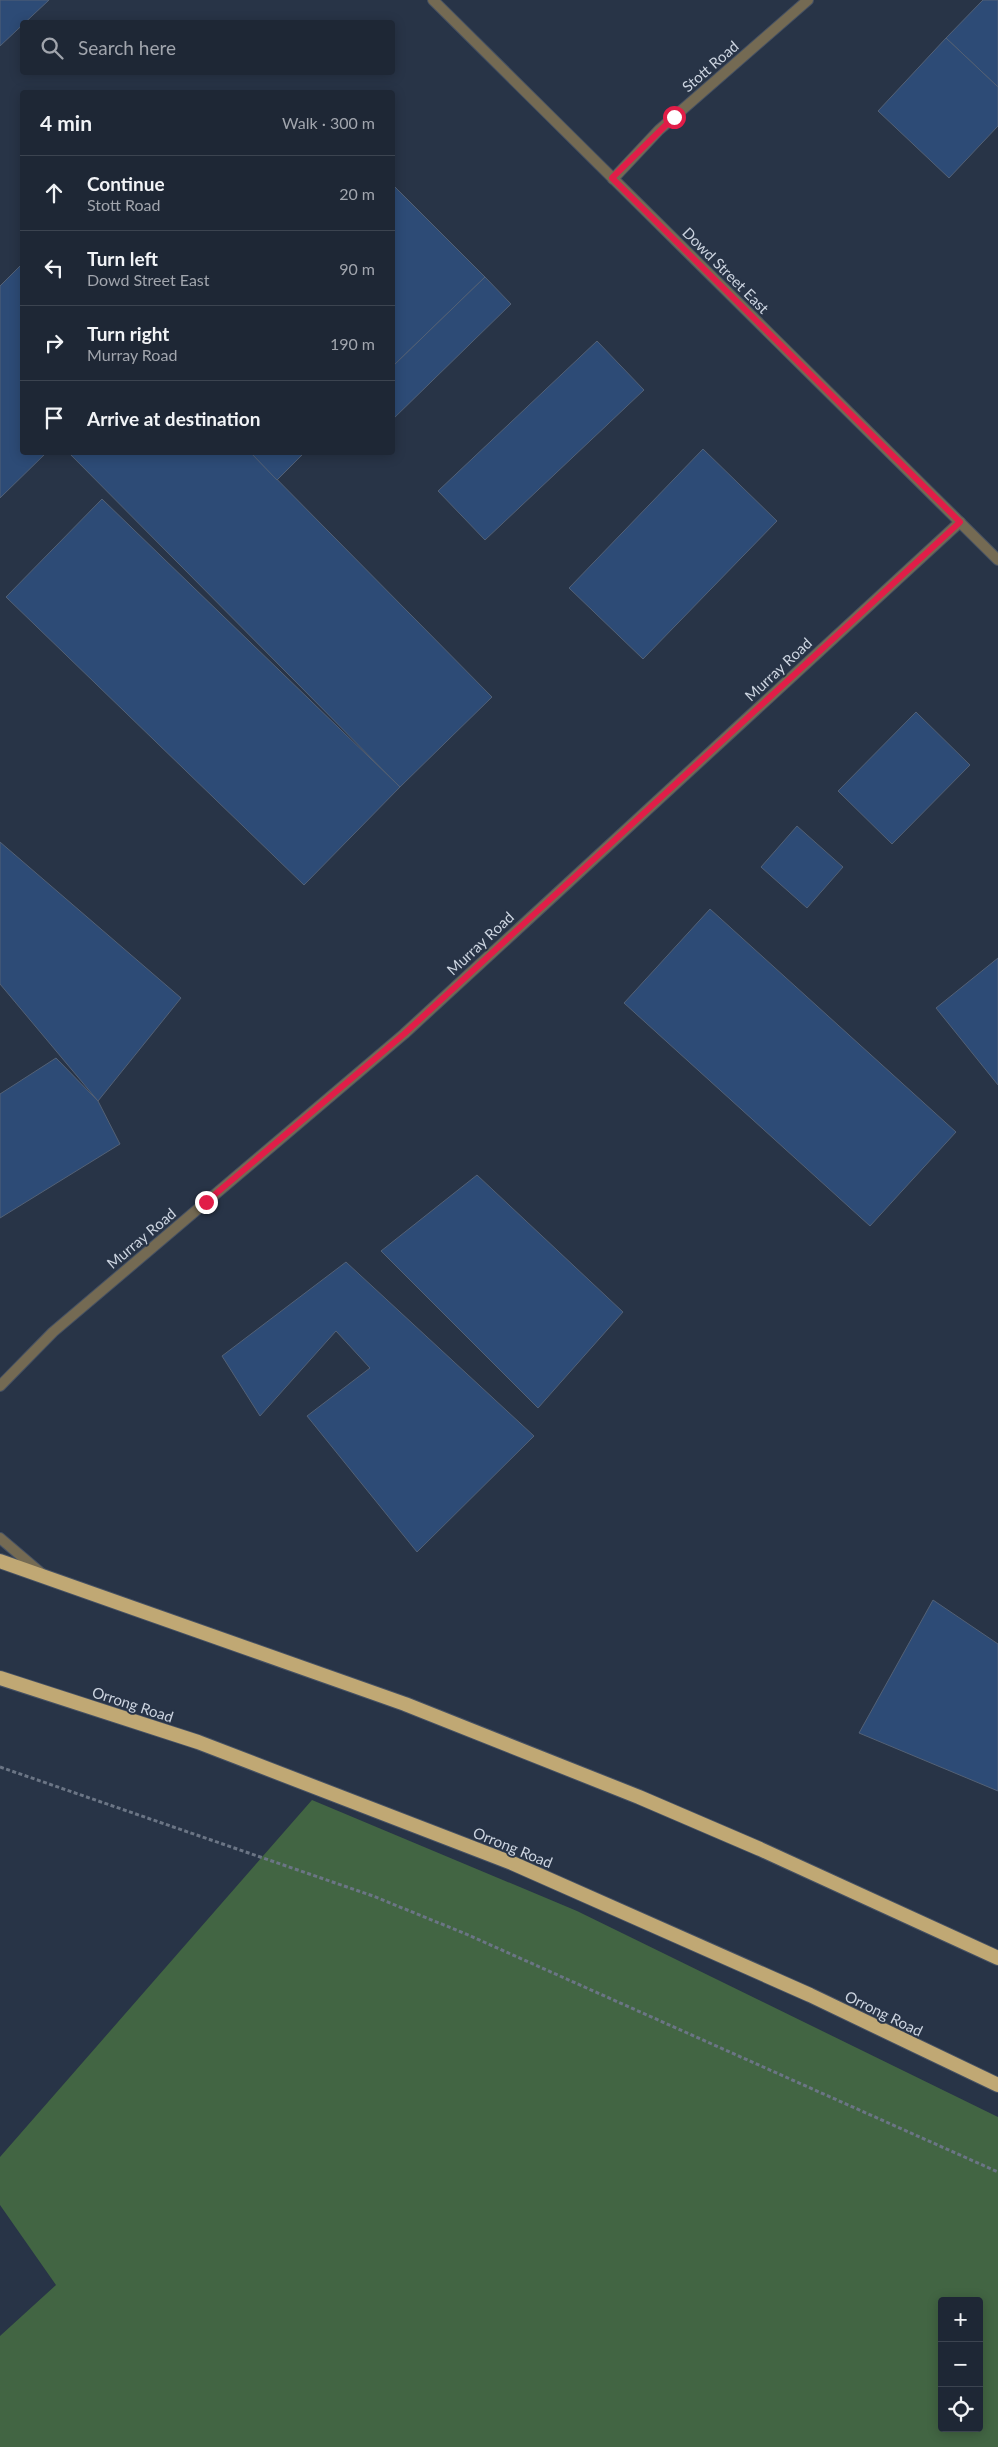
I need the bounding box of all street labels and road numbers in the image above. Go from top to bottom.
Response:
street label: Stott Road [678,37,742,95]
street label: Dowd Street East [679,223,773,317]
street label: Murray Road [741,634,815,704]
street label: Murray Road [443,908,517,978]
street label: Murray Road [103,1204,179,1272]
street label: Orrong Road [90,1682,176,1726]
street label: Orrong Road [471,1823,555,1871]
street label: Orrong Road [842,1986,926,2040]

